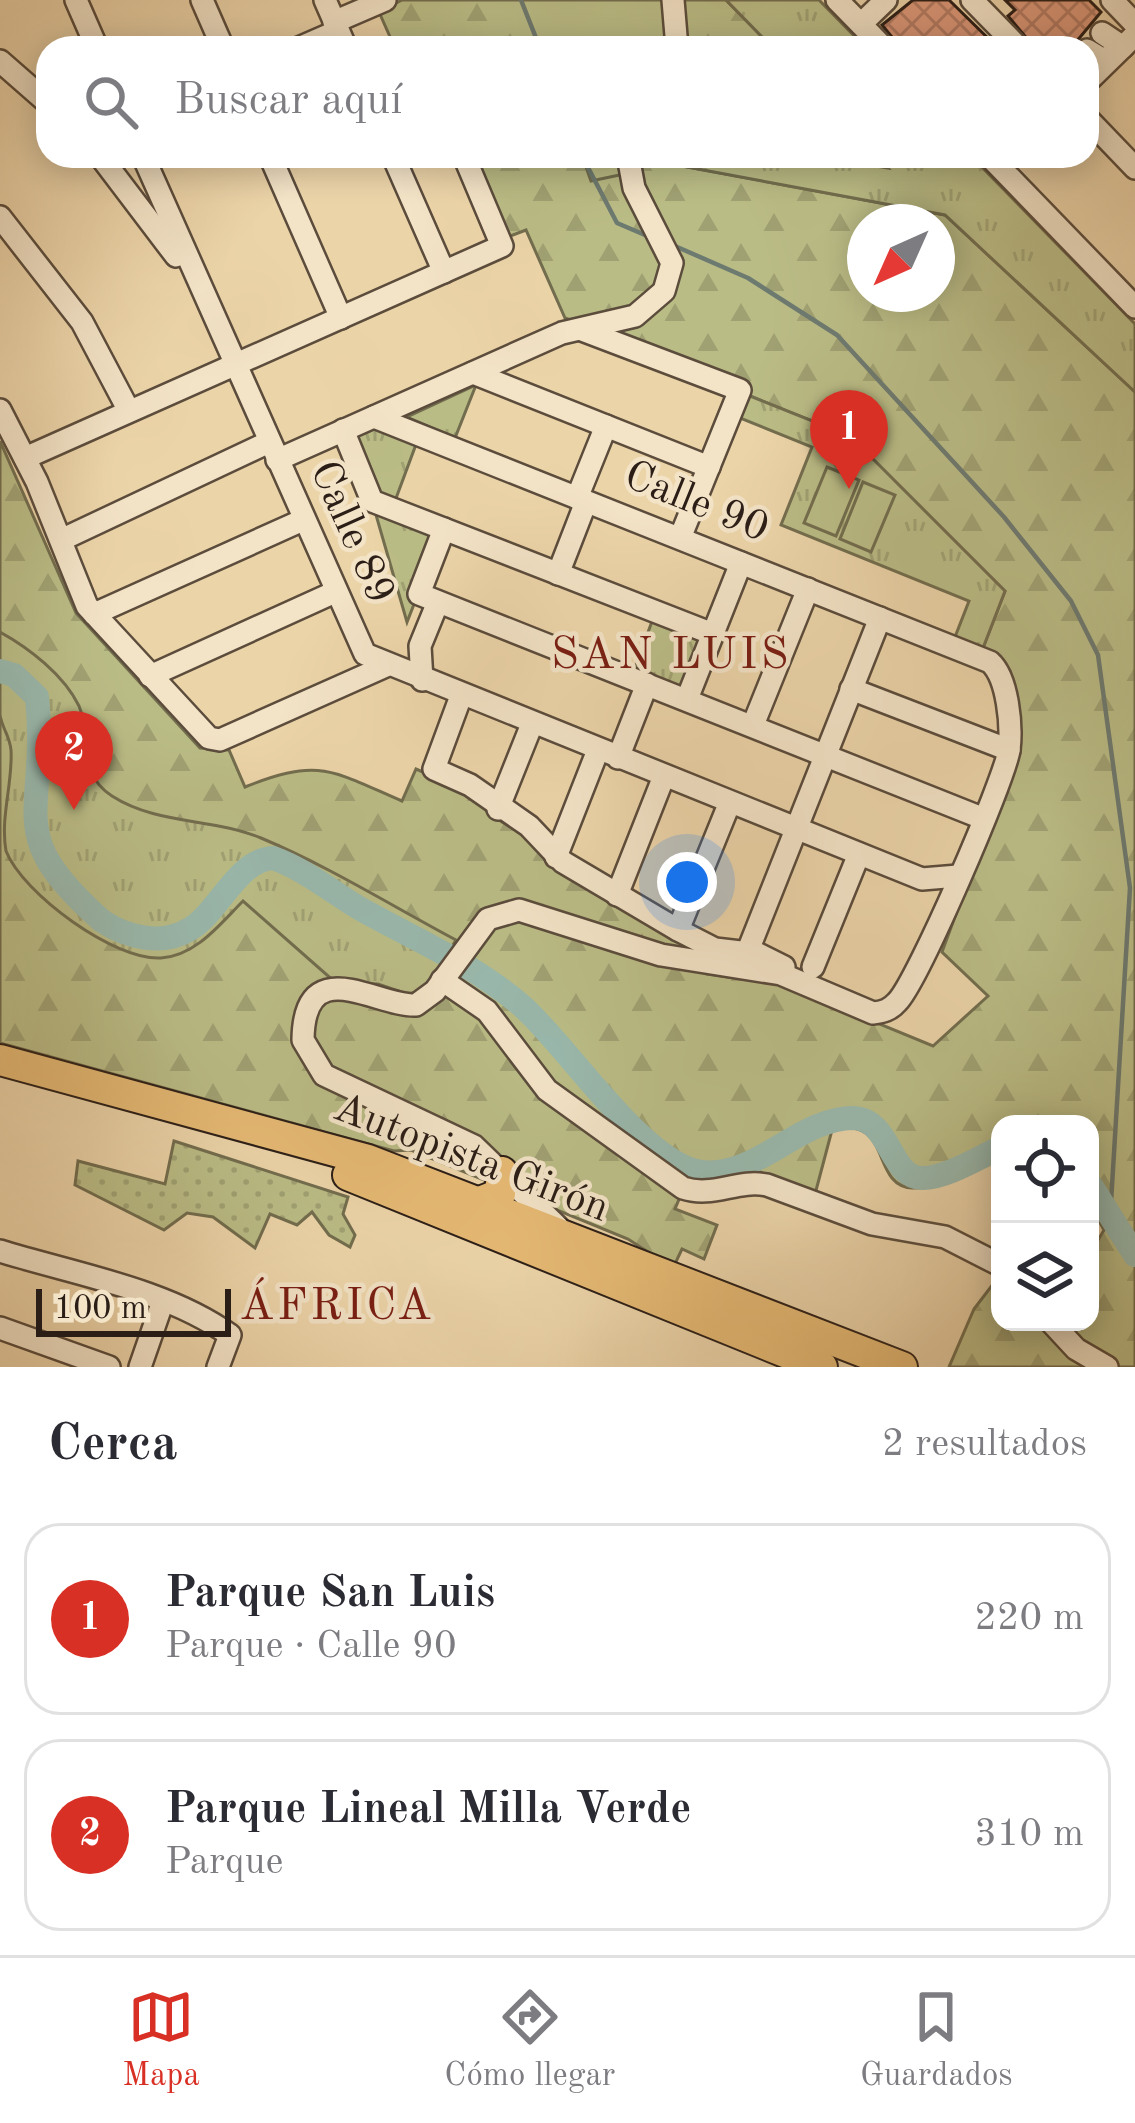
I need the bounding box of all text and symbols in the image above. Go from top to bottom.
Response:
search box [36,36,1099,168]
icon: search [78,69,144,135]
text: Buscar aquí [174,79,403,124]
north arrow [847,204,955,312]
pin: 1 [810,390,888,489]
street label: Calle 89 [301,455,401,611]
street label: Calle 90 [618,455,774,551]
district label: SAN LUIS [551,634,791,679]
pin: 2 [35,711,113,810]
your location [657,852,717,912]
street label: Autopista Girón [328,1087,614,1231]
map controls [991,1115,1099,1331]
button: locate [991,1115,1099,1223]
button: layers [991,1223,1099,1331]
district label: ÁFRICA [240,1277,434,1330]
scale bar [36,1283,231,1336]
text: 100 m [54,1293,147,1326]
text: Cerca [48,1420,178,1471]
text: 2 resultados [882,1425,1087,1464]
text: Parque San Luis [165,1572,495,1617]
text: 1 [79,1599,101,1638]
text: 220 m [974,1599,1084,1638]
text: Parque · Calle 90 [165,1627,457,1666]
text: Parque Lineal Milla Verde [165,1788,691,1833]
text: 2 [79,1815,101,1854]
text: 310 m [974,1815,1084,1854]
text: Parque [165,1843,283,1882]
tab: Mapa [122,1984,200,2097]
tab: Cómo llegar [444,1984,615,2097]
tab: Guardados [860,1984,1013,2097]

